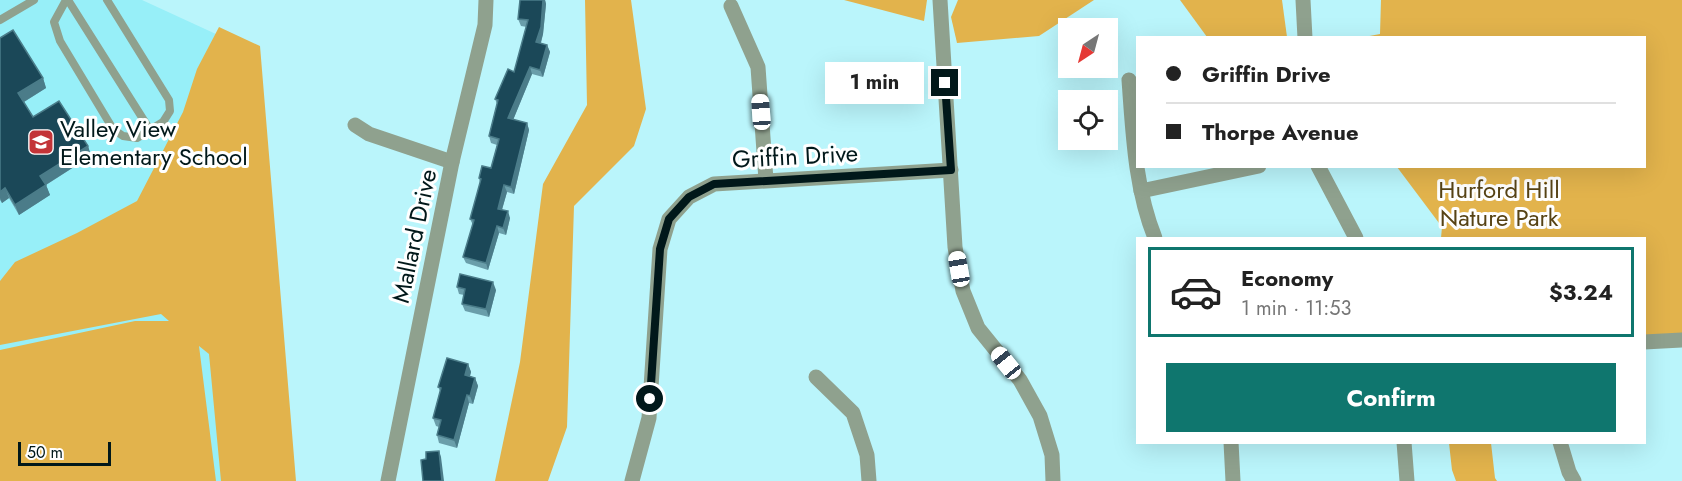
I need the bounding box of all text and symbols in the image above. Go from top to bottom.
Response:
north arrow [1058,18,1118,78]
map controls [1058,18,1118,150]
text: Griffin Drive [1202,58,1331,90]
callout: 1 min [825,62,924,104]
text: 1 min [850,68,899,97]
route end [931,69,958,96]
button: locate [1058,90,1118,150]
car [751,93,771,131]
place label: Valley View Elementary School [60,111,248,174]
text: Thorpe Avenue [1202,116,1359,148]
school or university icon: Valley View Elementary School [26,127,56,157]
street label: Griffin Drive [731,135,859,177]
street label: Mallard Drive [383,166,445,306]
park label: Hurford Hill Nature Park [1438,172,1560,235]
car [947,250,971,288]
text: Economy [1241,262,1333,294]
icon: car [1169,265,1223,319]
text: $3.24 [1549,276,1613,308]
text: 1 min · 11:53 [1241,294,1352,323]
car [988,343,1024,383]
button: Confirm [1166,363,1616,432]
route start [636,385,663,412]
scale bar [18,439,111,466]
text: 50 m [27,441,63,464]

